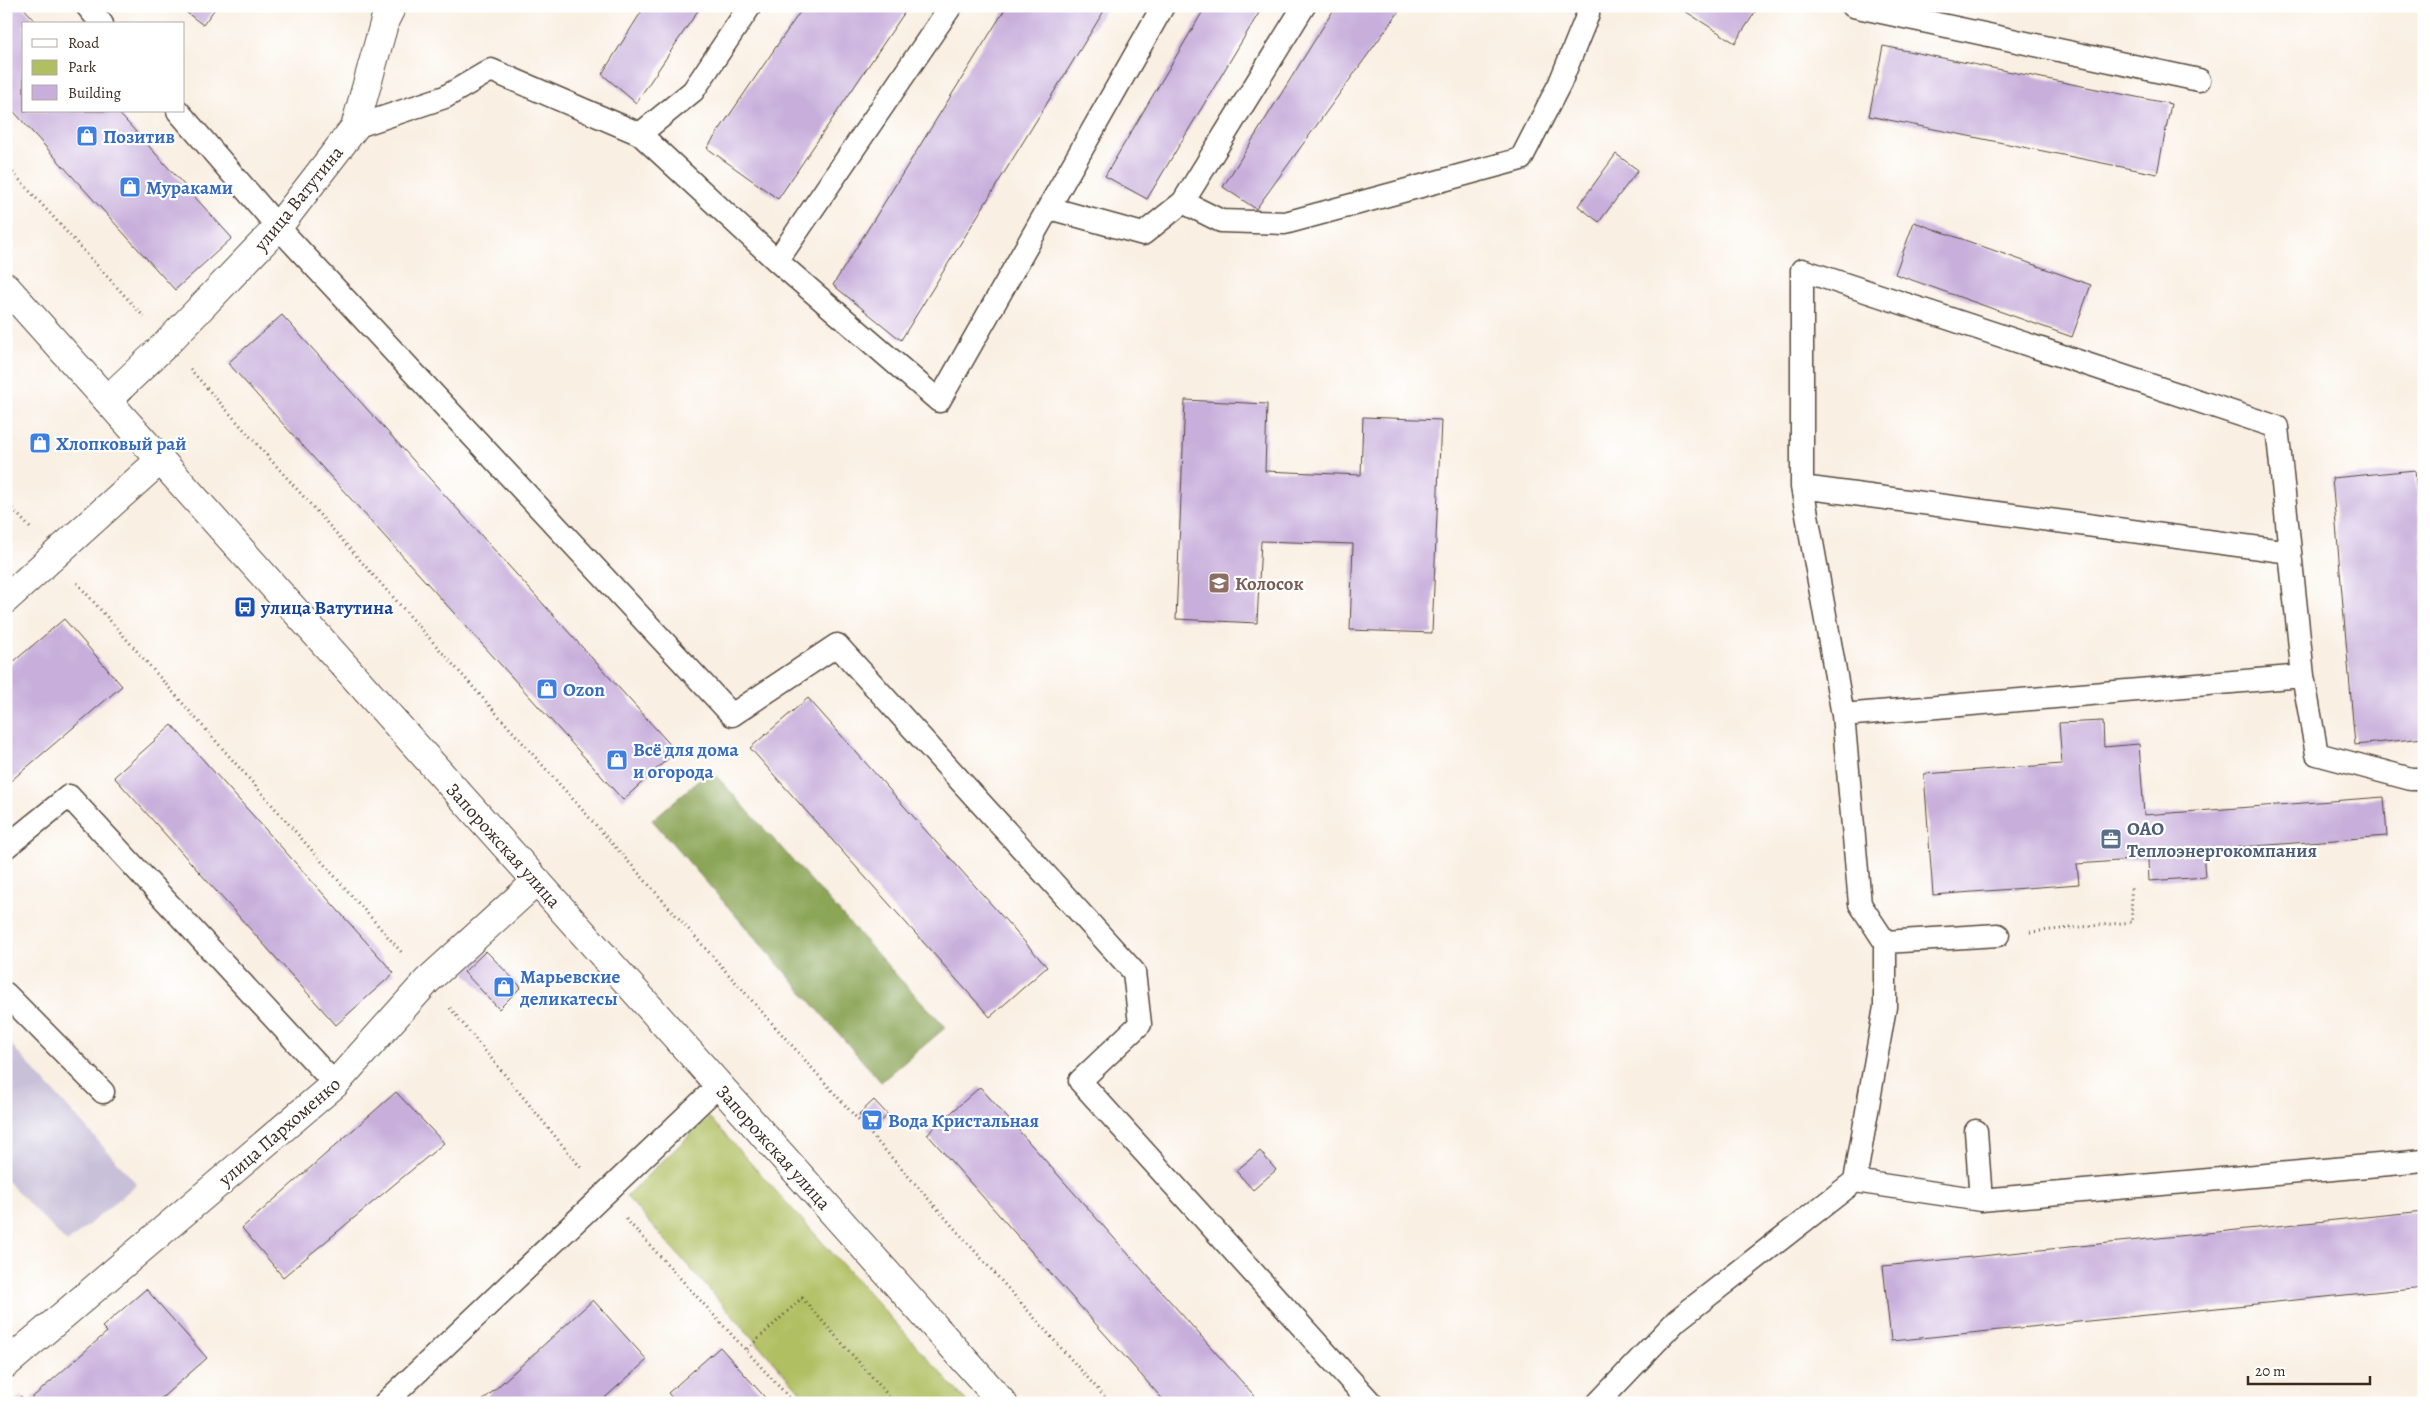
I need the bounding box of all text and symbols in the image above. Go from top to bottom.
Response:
legend [22,22,185,112]
text: Road [68,33,100,53]
text: Park [68,57,97,77]
text: Building [68,83,121,103]
shop icon: Позитив [75,124,99,148]
place label: Позитив [103,124,175,150]
street label: улица Ватутина [248,140,350,258]
shop icon: Мураками [118,175,142,199]
place label: Мураками [146,175,233,201]
shop icon: Хлопковый рай [28,431,52,455]
place label: Хлопковый рай [56,431,187,457]
school or university icon: Колосок [1207,571,1231,595]
place label: Колосок [1235,571,1304,597]
bus stop icon: улица Ватутина [233,595,257,619]
place label: улица Ватутина [260,595,394,621]
shop icon: Ozon [535,677,559,701]
place label: Ozon [563,677,605,703]
place label: Всё для дома и огорода [633,737,740,785]
shop icon: Всё для дома и огорода [605,748,629,772]
street label: Запорожская улица [440,777,567,914]
place label: ОАО Теплоэнергокомпания [2127,816,2317,864]
office icon: ОАО Теплоэнергокомпания [2099,827,2123,851]
place label: Марьевские деликатесы [519,964,620,1012]
shop icon: Марьевские деликатесы [492,975,516,999]
street label: улица Пархоменко [212,1071,346,1193]
street label: Запорожская улица [710,1079,837,1216]
supermarket icon: Вода Кристальная [860,1108,884,1132]
place label: Вода Кристальная [888,1108,1039,1134]
scale bar [2248,1354,2370,1386]
text: 20 m [2255,1361,2286,1381]

